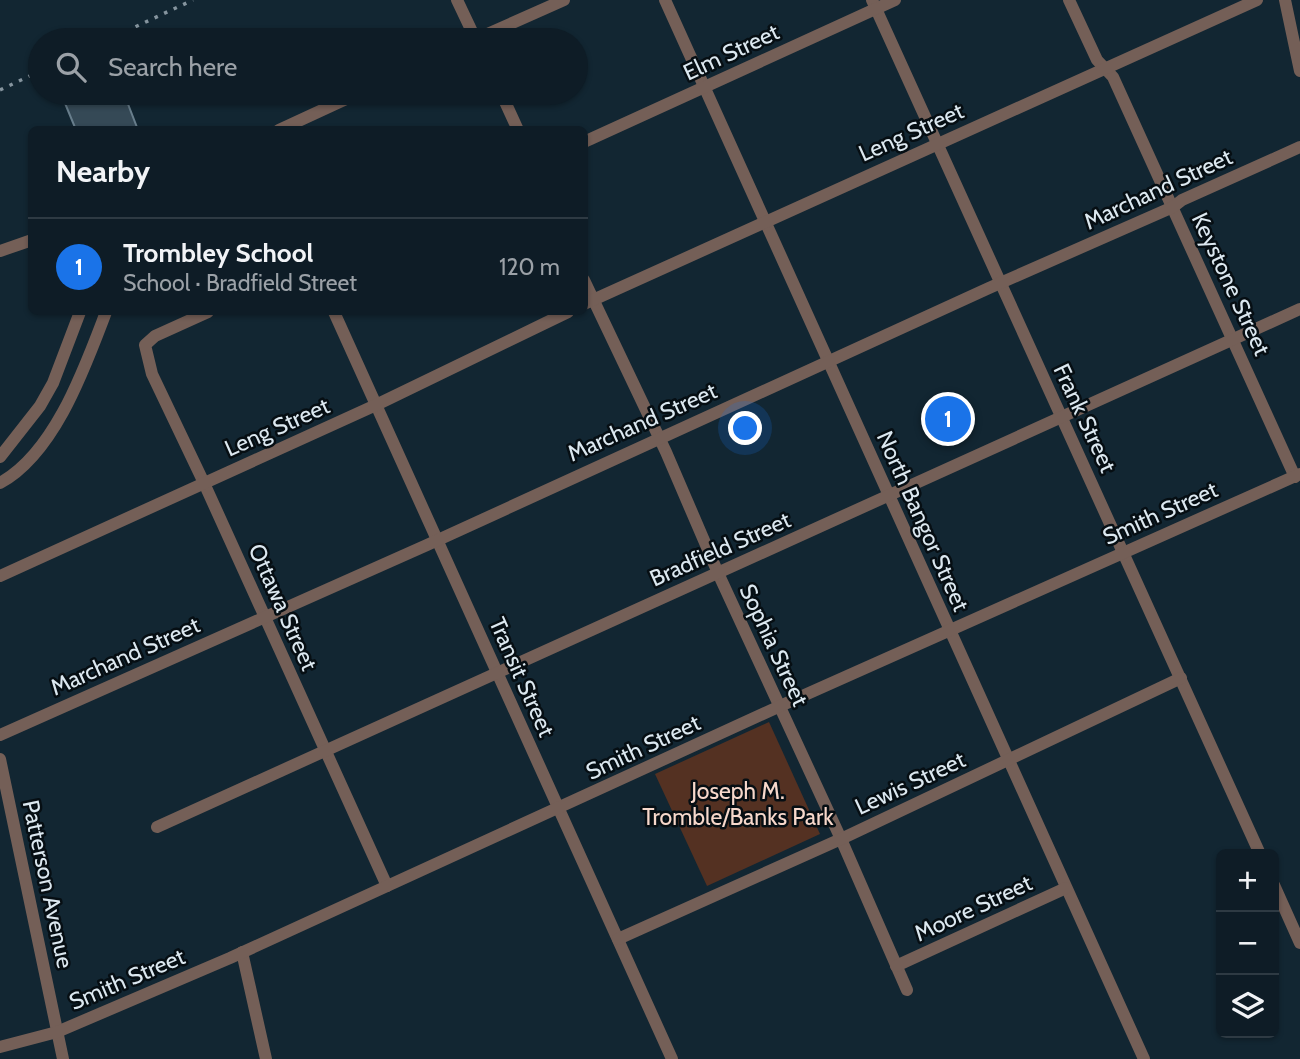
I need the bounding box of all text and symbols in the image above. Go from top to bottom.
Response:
street label: Elm Street [679,18,784,86]
search box [28,28,588,105]
icon: search [52,48,90,86]
text: Search here [108,51,237,83]
street label: Leng Street [854,96,968,168]
street label: Marchand Street [1079,142,1237,236]
text: Nearby [56,153,150,190]
street label: Keystone Street [1186,208,1276,360]
text: Trombley School [123,237,313,269]
text: 1 [75,253,83,281]
text: 120 m [499,253,560,281]
text: School · Bradfield Street [123,269,357,297]
street label: Frank Street [1048,359,1122,477]
street label: Marchand Street [563,376,721,467]
street label: Leng Street [220,391,334,463]
pin: 1 [925,393,971,445]
your location [728,411,762,445]
street label: North Bangor Street [871,426,975,616]
street label: Smith Street [1098,475,1222,551]
street label: Bradfield Street [645,505,795,593]
street label: Ottawa Street [243,539,324,675]
street label: Sophia Street [734,579,815,711]
street label: Marchand Street [46,610,204,701]
street label: Transit Street [483,613,561,741]
street label: Smith Street [581,708,705,786]
street label: Lewis Street [850,745,970,821]
park label: Joseph M. Tromble/Banks Park [642,777,834,831]
street label: Patterson Avenue [17,797,80,971]
map controls [1216,849,1279,1038]
button: + [1216,849,1279,912]
street label: Moore Street [910,868,1037,947]
button: − [1216,912,1279,975]
street label: Smith Street [65,942,189,1016]
button: layers [1216,975,1279,1038]

